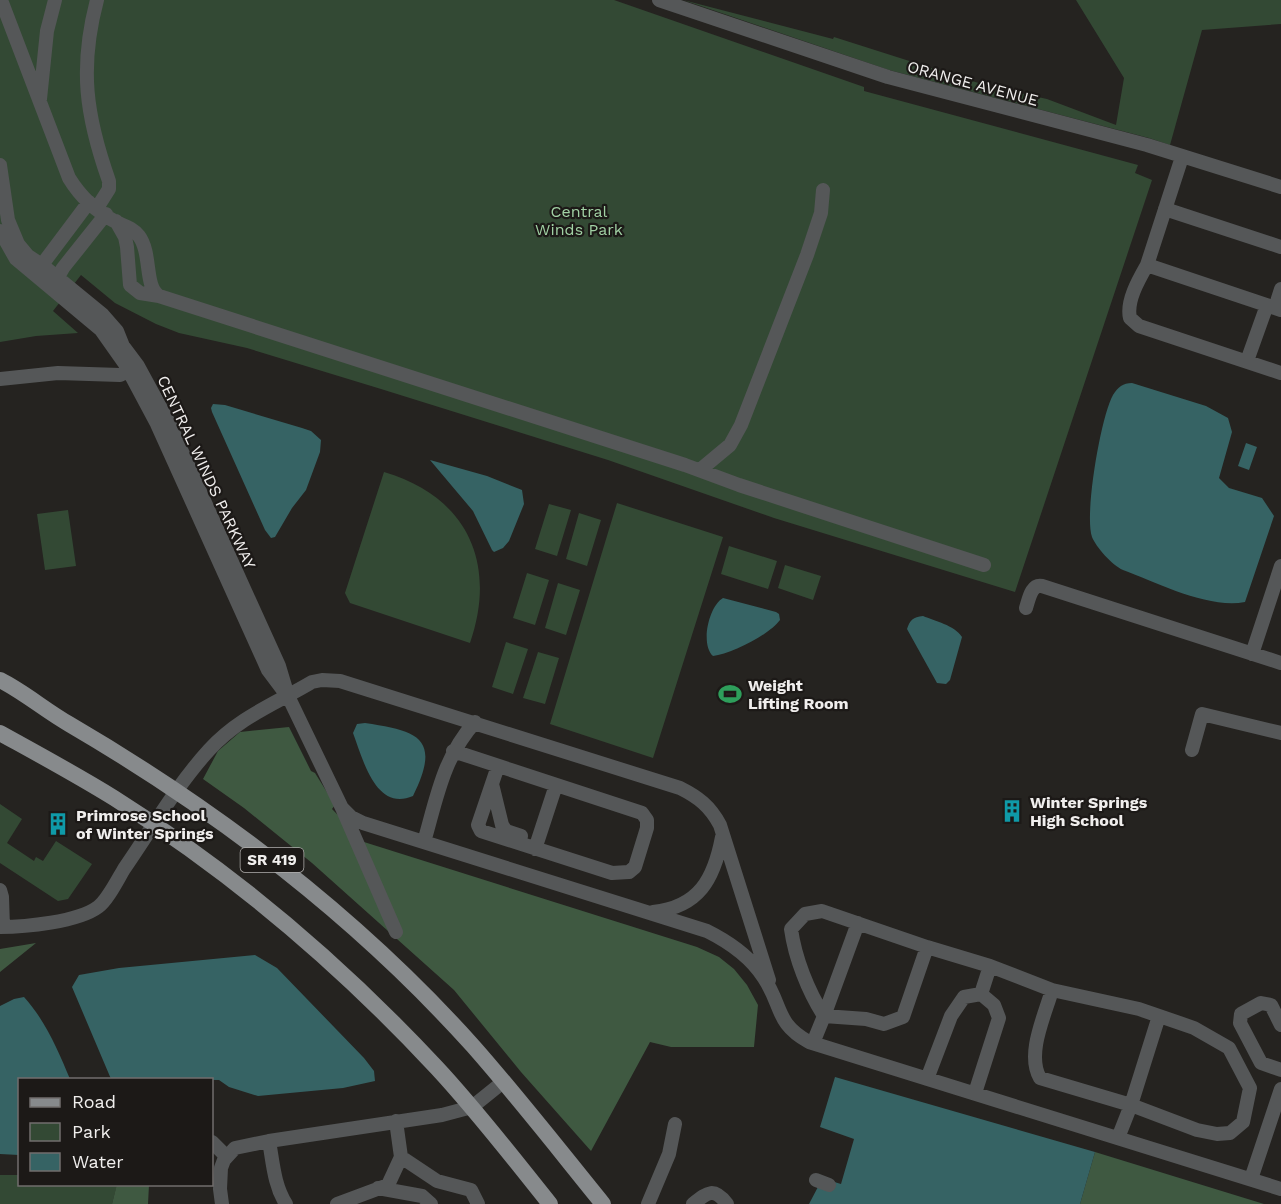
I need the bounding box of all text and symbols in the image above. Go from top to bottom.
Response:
street label: ORANGE AVENUE [905,57,1041,110]
park label: Central Winds Park [535,202,623,239]
street label: CENTRAL WINDS PARKWAY [153,372,260,572]
place label: Weight Lifting Room [748,676,849,713]
sports icon: Weight Lifting Room [717,681,743,707]
place label: Winter Springs High School [1030,793,1148,830]
building icon: Winter Springs High School [999,798,1025,824]
place label: Primrose School of Winter Springs [76,806,214,843]
building icon: Primrose School of Winter Springs [45,811,71,837]
road number: SR 419 [240,848,304,872]
legend [18,1078,213,1186]
text: Road [72,1091,116,1112]
text: Park [72,1121,111,1142]
text: Water [72,1151,124,1172]

